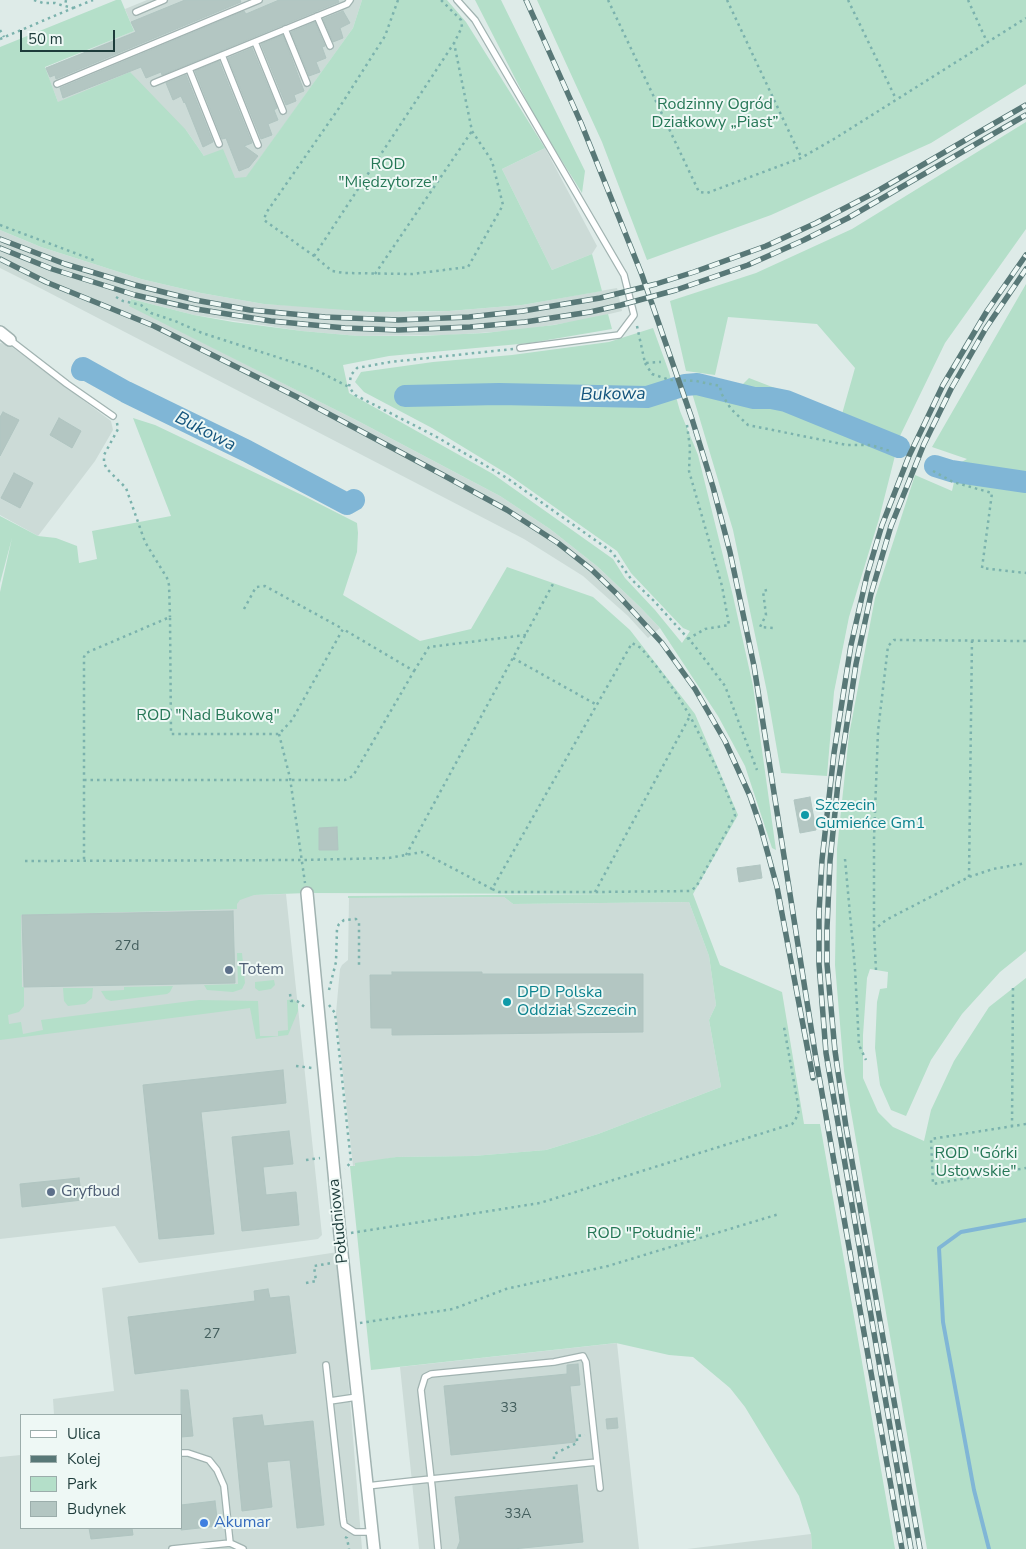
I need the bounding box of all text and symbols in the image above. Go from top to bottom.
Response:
scale bar [22,20,118,52]
text: 50 m [28,29,63,49]
park label: Rodzinny Ogród Działkowy „Piast” [652,95,778,133]
park label: ROD "Międzytorze" [338,155,438,193]
water label: Bukowa [580,384,646,406]
water label: Bukowa [171,408,239,456]
park label: ROD "Nad Bukową" [136,706,280,726]
place label: Szczecin Gumieńce Gm1 [815,796,925,834]
marker: Szczecin Gumieńce Gm1 [799,809,811,821]
house number: 27d [115,939,139,955]
place label: Totem [239,960,284,980]
marker: Totem [223,964,235,976]
place label: DPD Polska Oddział Szczecin [517,983,637,1021]
marker: DPD Polska Oddział Szczecin [501,996,513,1008]
park label: ROD "Górki Ustowskie" [934,1144,1018,1182]
street label: Południowa [325,1178,353,1264]
place label: Gryfbud [61,1182,120,1202]
marker: Gryfbud [45,1186,57,1198]
park label: ROD "Południe" [587,1224,701,1244]
house number: 27 [204,1327,220,1343]
house number: 33 [501,1401,517,1417]
legend [20,1414,182,1529]
text: Ulica [67,1424,101,1444]
text: Kolej [67,1449,100,1469]
text: Park [67,1474,97,1494]
text: Budynek [67,1499,126,1519]
house number: 33A [504,1507,532,1523]
place label: Akumar [214,1513,271,1533]
marker: Akumar [198,1517,210,1529]

